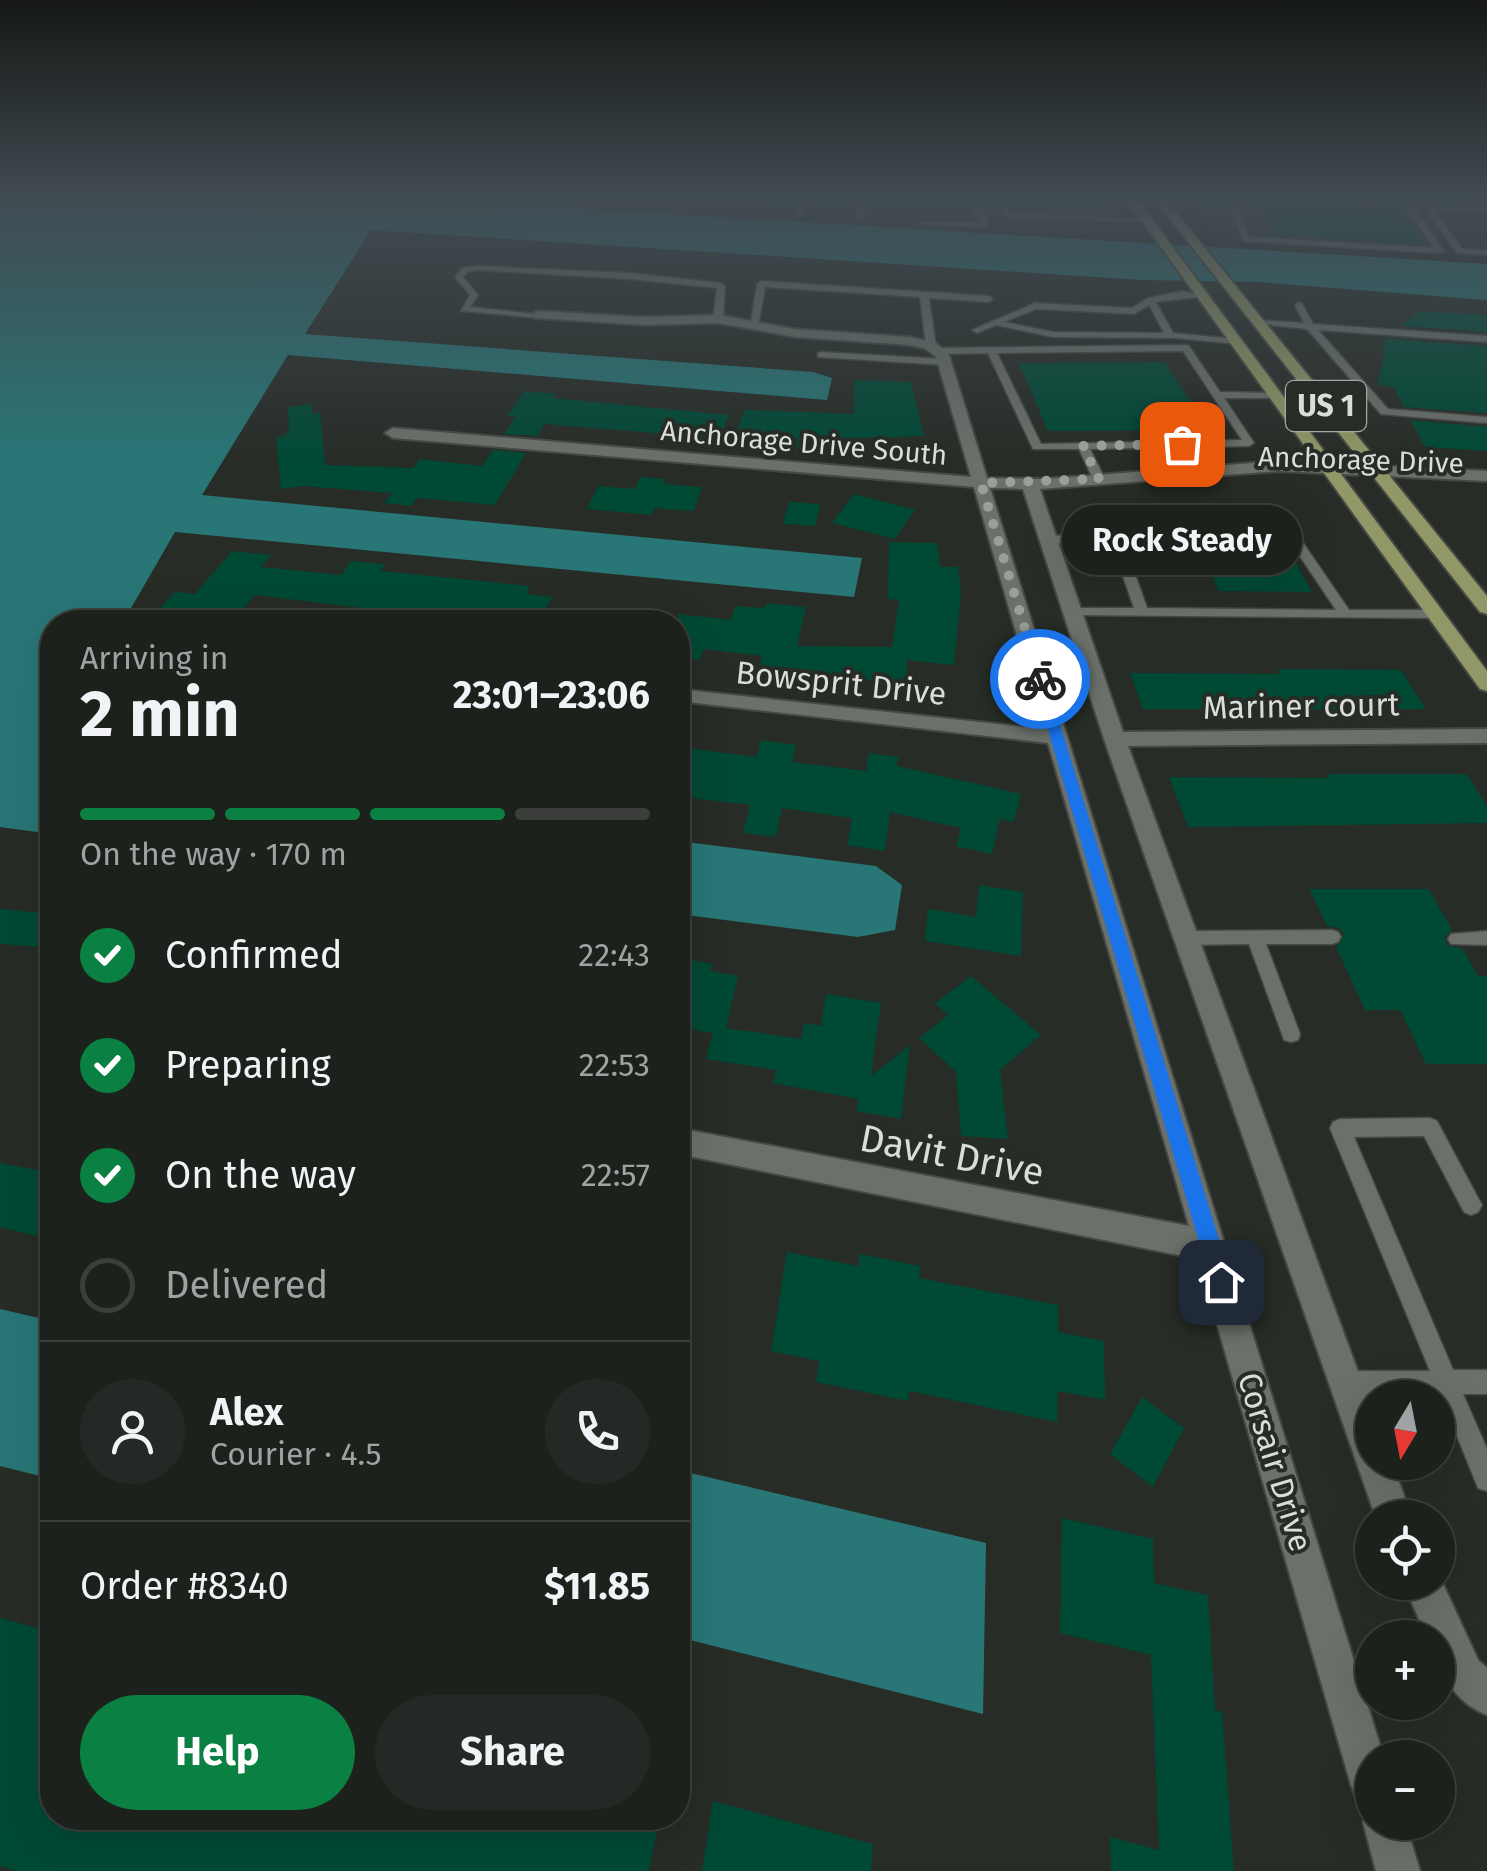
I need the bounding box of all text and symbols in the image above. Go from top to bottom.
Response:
road number: US 1 [1286,381,1366,431]
pin [1140,402,1225,487]
street label: Anchorage Drive South [659,414,949,472]
icon: bag [1155,417,1210,472]
street label: Anchorage Drive [1258,440,1464,480]
callout: Rock Steady [1062,504,1302,574]
text: Rock Steady [1092,521,1272,559]
courier [990,629,1090,729]
text: Arriving in [80,639,228,677]
icon: bike [1013,652,1068,707]
street label: Bowsprit Drive [734,653,948,713]
text: 23:01–23:06 [453,672,650,718]
text: 2 min [80,675,240,753]
street label: Mariner court [1202,685,1400,727]
text: On the way · 170 m [80,835,347,873]
icon: check [80,928,135,983]
text: Confirmed [165,932,343,978]
text: 22:43 [578,936,650,974]
icon: check [80,1038,135,1093]
text: Preparing [165,1042,331,1088]
text: 22:53 [579,1046,650,1084]
street label: Davit Drive [856,1115,1048,1195]
icon: check [80,1148,135,1203]
text: On the way [165,1152,356,1198]
text: 22:57 [581,1156,650,1194]
pin [1179,1240,1264,1325]
icon: home [1194,1255,1249,1310]
text: Delivered [165,1262,328,1308]
street label: Corsair Drive [1230,1368,1320,1556]
button: person [80,1379,185,1484]
button: phone [545,1379,650,1484]
north arrow [1355,1380,1455,1480]
map controls [1355,1380,1455,1840]
text: Alex [210,1389,283,1435]
text: Courier · 4.5 [210,1435,381,1473]
button: locate [1355,1500,1455,1600]
text: Order #8340 [80,1563,289,1609]
text: $11.85 [544,1563,650,1609]
button: + [1355,1620,1455,1720]
button: Help [80,1695,355,1810]
button: Share [375,1695,650,1810]
button: − [1355,1740,1455,1840]

